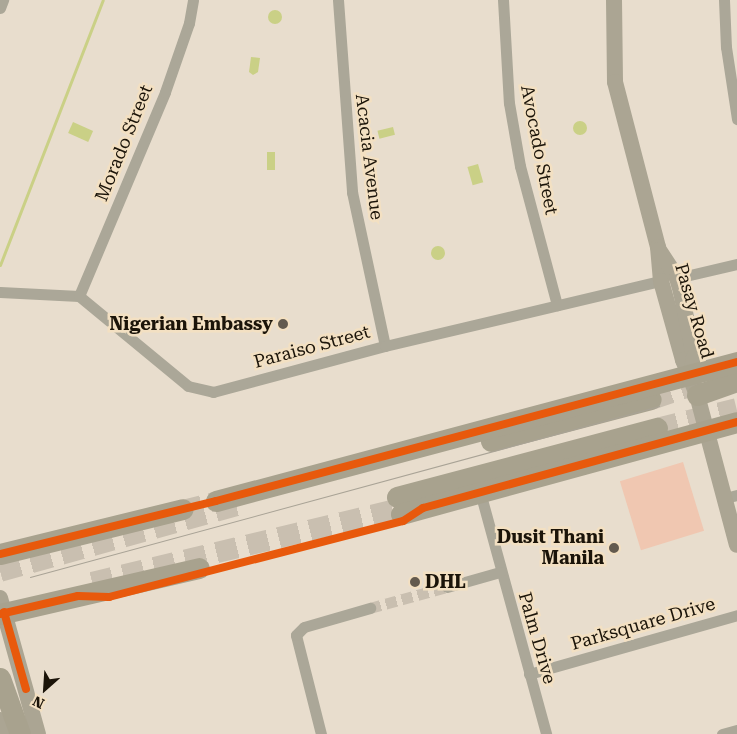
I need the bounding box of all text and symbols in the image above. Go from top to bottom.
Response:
street label: Morado Street [91,82,157,204]
street label: Avocado Street [516,83,562,217]
street label: Acacia Avenue [351,93,387,221]
street label: Pasay Road [670,261,718,361]
place label: Nigerian Embassy [110,313,273,335]
marker: Nigerian Embassy [277,318,289,330]
street label: Paraiso Street [252,321,372,373]
place label: Dusit Thani Manila [497,527,604,570]
marker: Dusit Thani Manila [608,542,620,554]
place label: DHL [425,571,466,593]
marker: DHL [409,576,421,588]
street label: Palm Drive [514,590,560,686]
street label: Parksquare Drive [568,593,718,655]
north arrow [20,664,70,714]
text: N [30,693,47,712]

